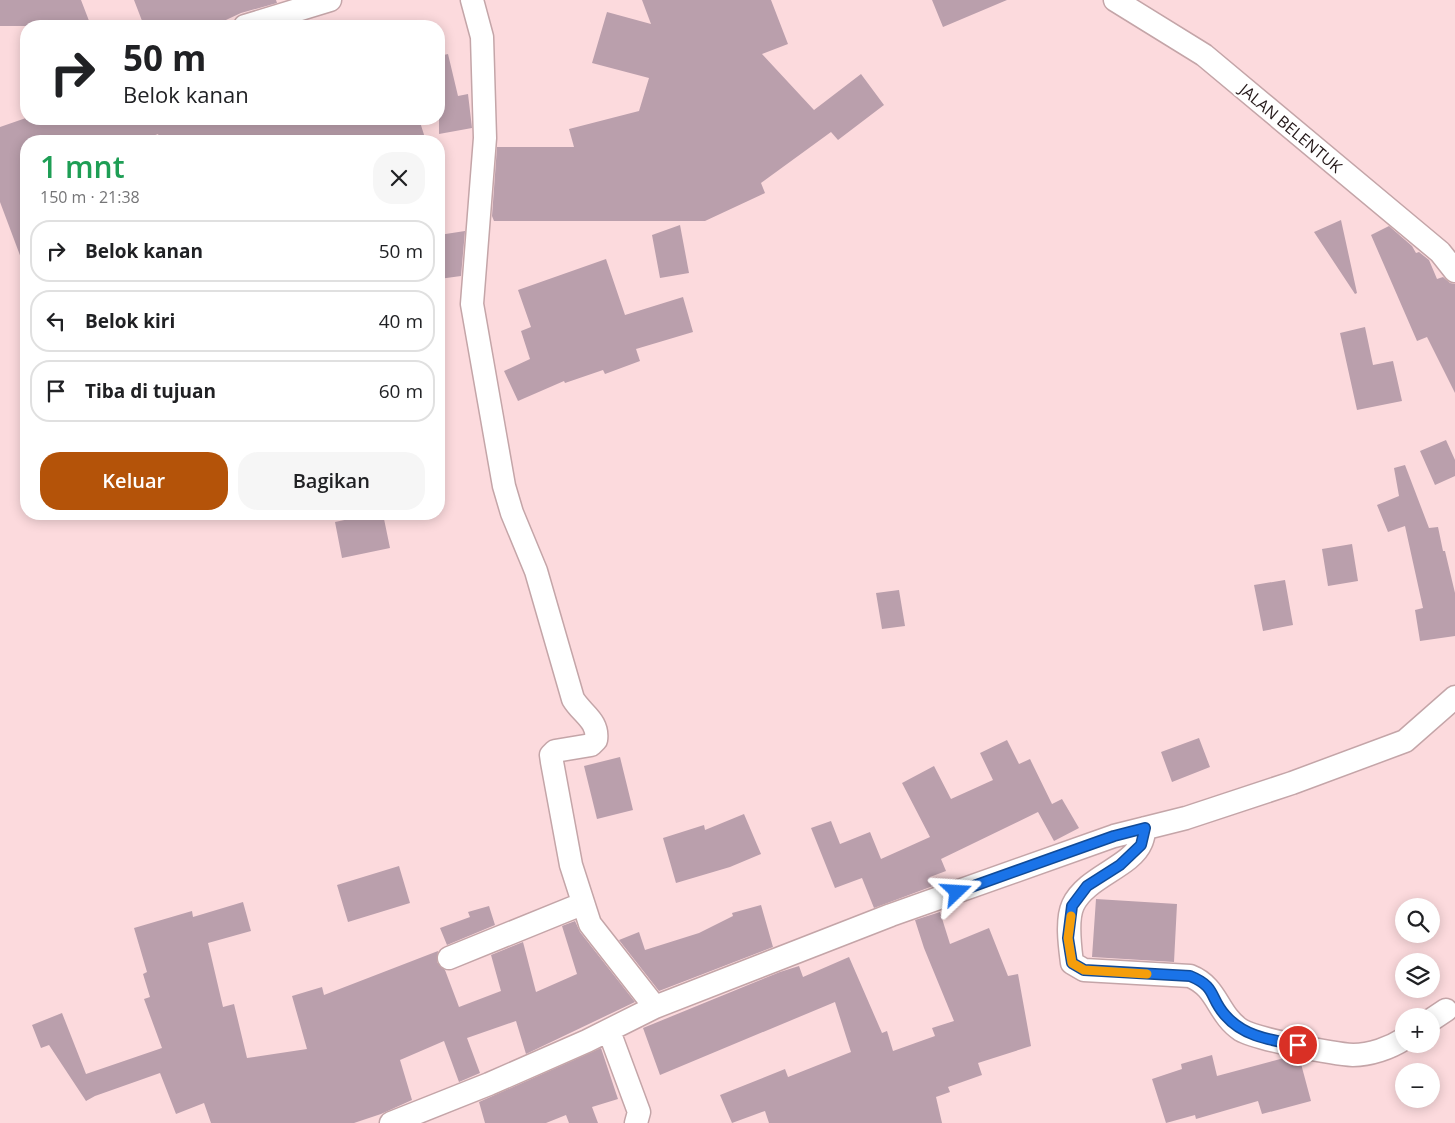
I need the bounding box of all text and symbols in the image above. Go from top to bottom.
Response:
text: 50 m [123,34,206,81]
icon: right [40,40,105,105]
street label: JALAN BELENTUK [1233,77,1347,178]
text: Belok kanan [123,79,249,109]
text: 1 mnt [40,146,125,187]
button: close [373,152,425,204]
text: 150 m · 21:38 [40,186,140,208]
icon: right [42,237,70,265]
text: Belok kanan [85,238,203,264]
text: 50 m [379,238,423,264]
icon: left [42,307,70,335]
text: Belok kiri [85,308,175,334]
text: 40 m [379,308,423,334]
icon: arrive [42,377,70,405]
text: Tiba di tujuan [85,378,216,404]
text: 60 m [379,378,423,404]
button: Keluar [40,452,228,510]
button: Bagikan [238,452,425,510]
position arrow [930,865,982,917]
map controls [1395,898,1440,1108]
button: search [1395,898,1440,943]
button: layers [1395,953,1440,998]
button: + [1395,1008,1440,1053]
pin [1277,1024,1319,1066]
icon: arrive [1284,1031,1312,1059]
button: − [1395,1063,1440,1108]

